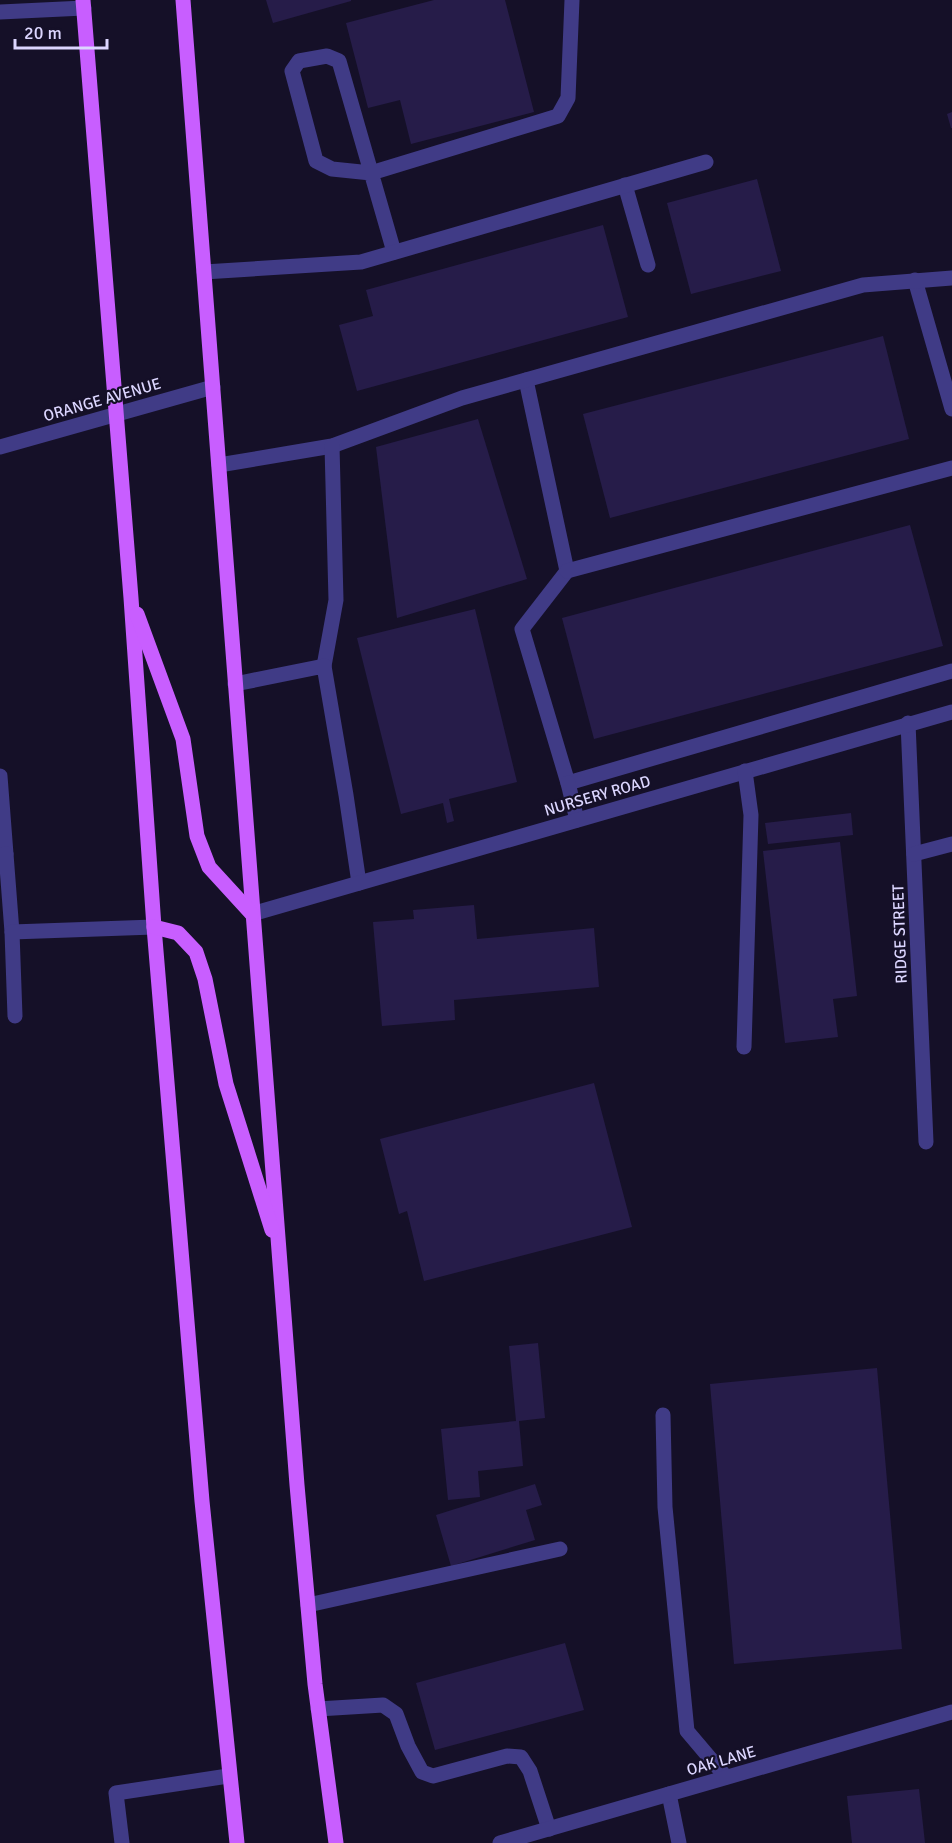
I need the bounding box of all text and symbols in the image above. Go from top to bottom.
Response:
scale bar [15,12,106,50]
text: 20 m [24,22,62,44]
street label: ORANGE AVENUE [41,374,163,426]
street label: NURSERY ROAD [542,771,653,821]
street label: RIDGE STREET [888,884,912,984]
street label: OAK LANE [684,1742,758,1780]

